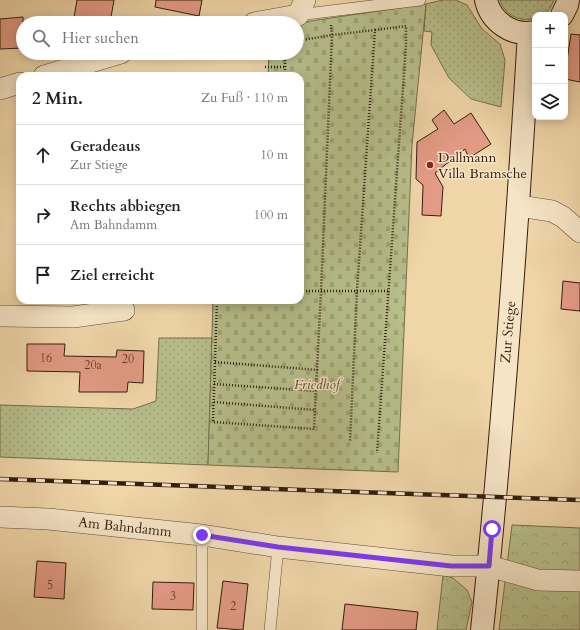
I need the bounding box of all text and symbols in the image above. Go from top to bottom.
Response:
map controls [532,12,568,120]
button: + [532,12,568,48]
search box [16,16,304,60]
icon: search [30,27,52,49]
text: Hier suchen [62,28,139,48]
button: − [532,48,568,84]
button: layers [532,84,568,120]
text: 2 Min. [32,87,83,110]
text: Zu Fuß · 110 m [201,89,288,107]
text: Geradeaus [70,136,140,156]
icon: ahead [32,144,54,166]
text: 10 m [260,146,288,164]
place label: Dallmann Villa Bramsche [438,148,527,183]
text: Zur Stiege [70,156,128,174]
marker: Dallmann Villa Bramsche [425,160,435,170]
text: Rechts abbiegen [70,196,181,216]
icon: right [32,204,54,226]
text: 100 m [254,206,288,224]
text: Am Bahndamm [70,216,157,234]
icon: arrive [32,264,54,286]
text: Ziel erreicht [70,265,154,285]
street label: Zur Stiege [496,300,520,364]
house number: 16 [40,350,52,366]
house number: 20 [122,351,134,367]
house number: 20a [84,357,103,373]
park label: Friedhof [294,375,343,394]
street label: Am Bahndamm [77,513,173,541]
route start [483,520,501,538]
route end [193,526,211,544]
house number: 5 [47,577,53,593]
house number: 3 [170,588,176,604]
house number: 2 [230,598,236,614]

